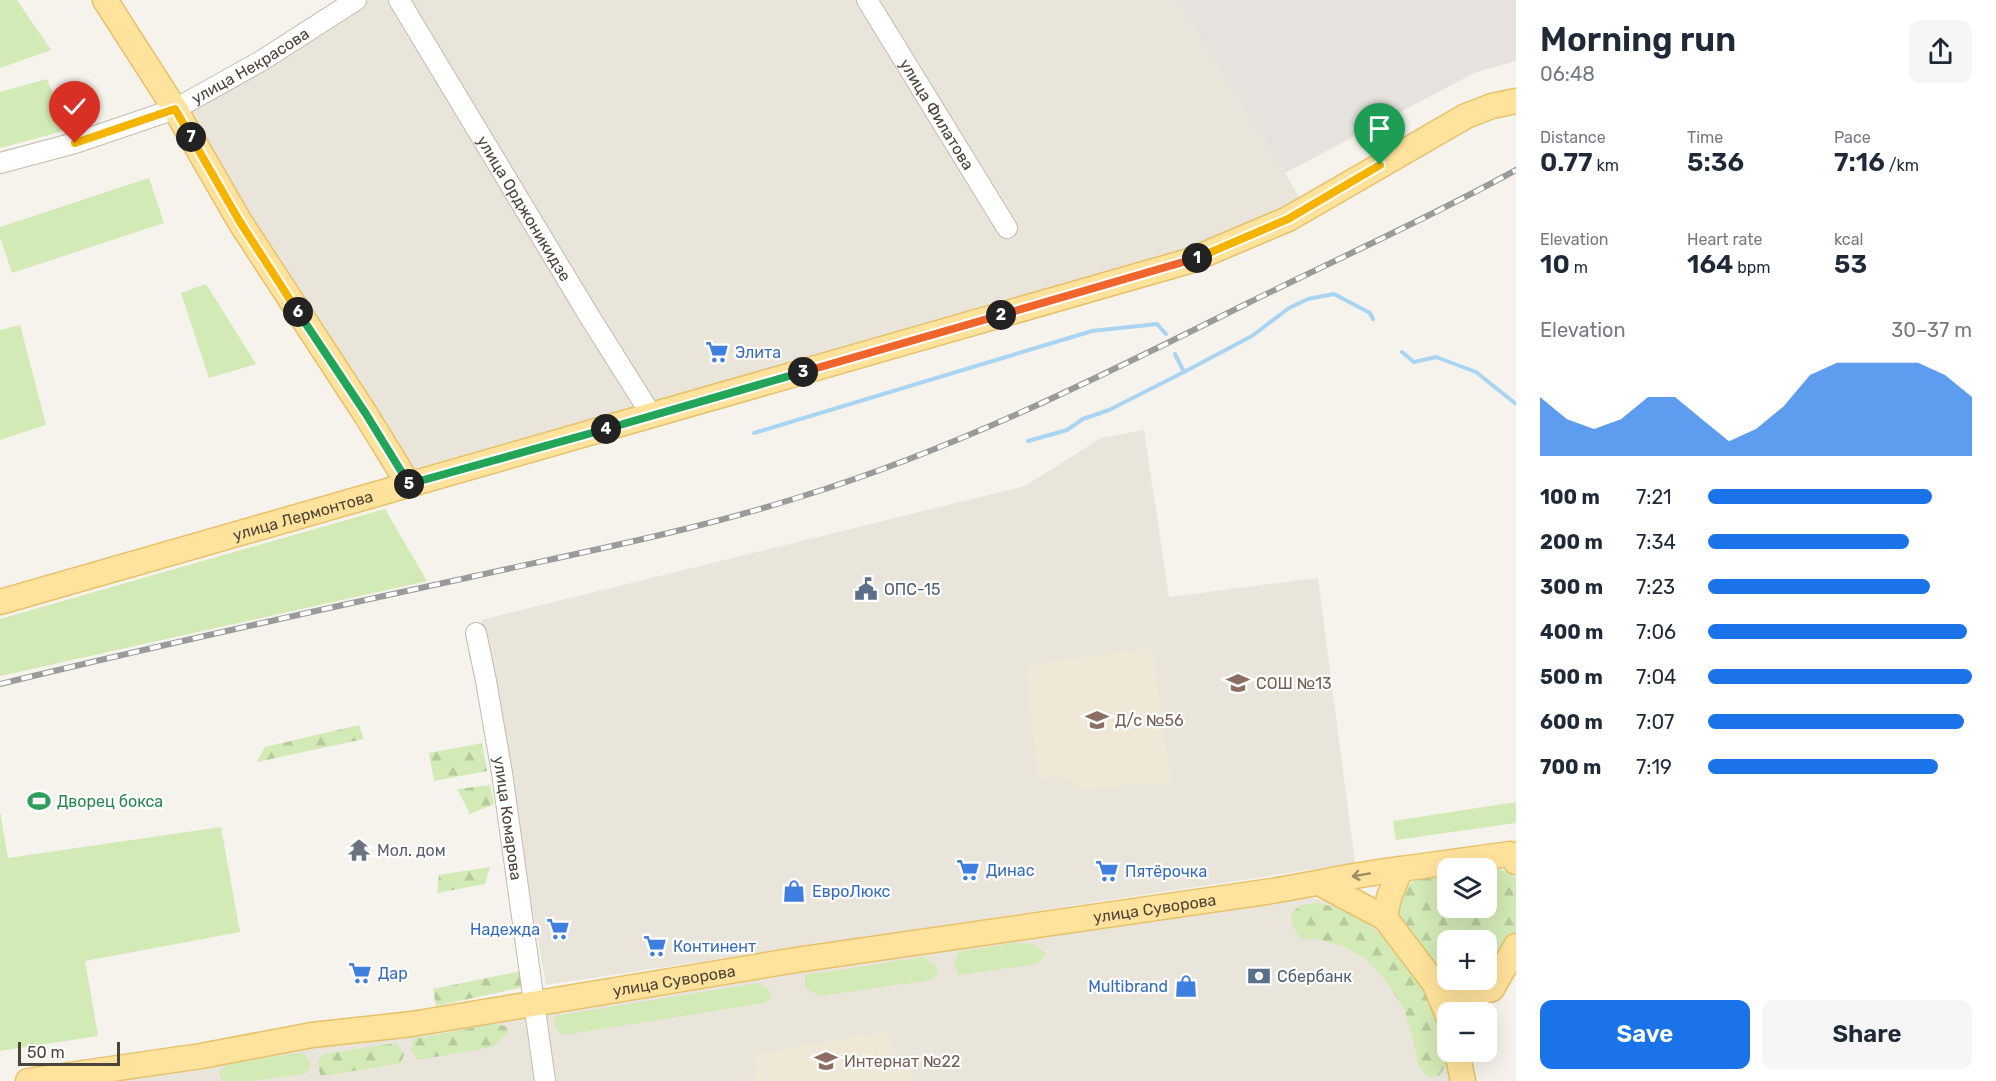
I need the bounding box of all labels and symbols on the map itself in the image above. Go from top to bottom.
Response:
street label: улица Некрасова [188,23,312,107]
street label: улица Филатова [896,55,978,173]
pin [49,81,100,143]
pin [1354,103,1405,165]
pin: 7 [176,122,206,152]
street label: улица Орджоникидзе [473,132,575,284]
pin: 1 [1182,243,1212,273]
pin: 6 [283,297,313,327]
pin: 2 [986,300,1016,330]
supermarket icon: Элита [704,339,730,365]
place label: Элита [735,343,781,362]
pin: 3 [788,357,818,387]
pin: 4 [591,414,621,444]
pin: 5 [394,469,424,499]
street label: улица Лермонтова [231,486,375,544]
public building icon: ОПС-15 [853,576,879,602]
place label: ОПС-15 [884,580,940,599]
school or university icon: СОШ №13 [1225,670,1251,696]
place label: СОШ №13 [1256,674,1332,693]
school or university icon: Д/с №56 [1084,707,1110,733]
place label: Д/с №56 [1115,711,1184,730]
street label: улица Комарова [490,755,526,881]
sports icon: Дворец бокса [26,788,52,814]
place label: Дворец бокса [57,792,163,811]
temple icon: Мол. дом [346,837,372,863]
place label: Мол. дом [377,841,446,860]
supermarket icon: Динас [955,857,981,883]
supermarket icon: Пятёрочка [1094,858,1120,884]
place label: Динас [986,861,1035,880]
place label: Пятёрочка [1125,862,1207,881]
one-way arrow [1351,870,1371,881]
shop icon: ЕвроЛюкс [781,878,807,904]
place label: ЕвроЛюкс [812,882,891,901]
street label: улица Суворова [1092,890,1217,926]
supermarket icon: Надежда [545,916,571,942]
place label: Надежда [470,920,540,939]
supermarket icon: Континент [642,933,668,959]
place label: Континент [673,937,756,956]
supermarket icon: Дар [347,960,373,986]
street label: улица Суворова [611,961,737,1000]
bank icon: Сбербанк [1246,963,1272,989]
place label: Дар [378,964,408,983]
place label: Сбербанк [1277,967,1352,986]
shop icon: Multibrand [1173,973,1199,999]
place label: Multibrand [1088,977,1168,996]
scale bar [18,1039,120,1066]
school or university icon: Интернат №22 [813,1048,839,1074]
place label: Интернат №22 [844,1052,960,1071]

